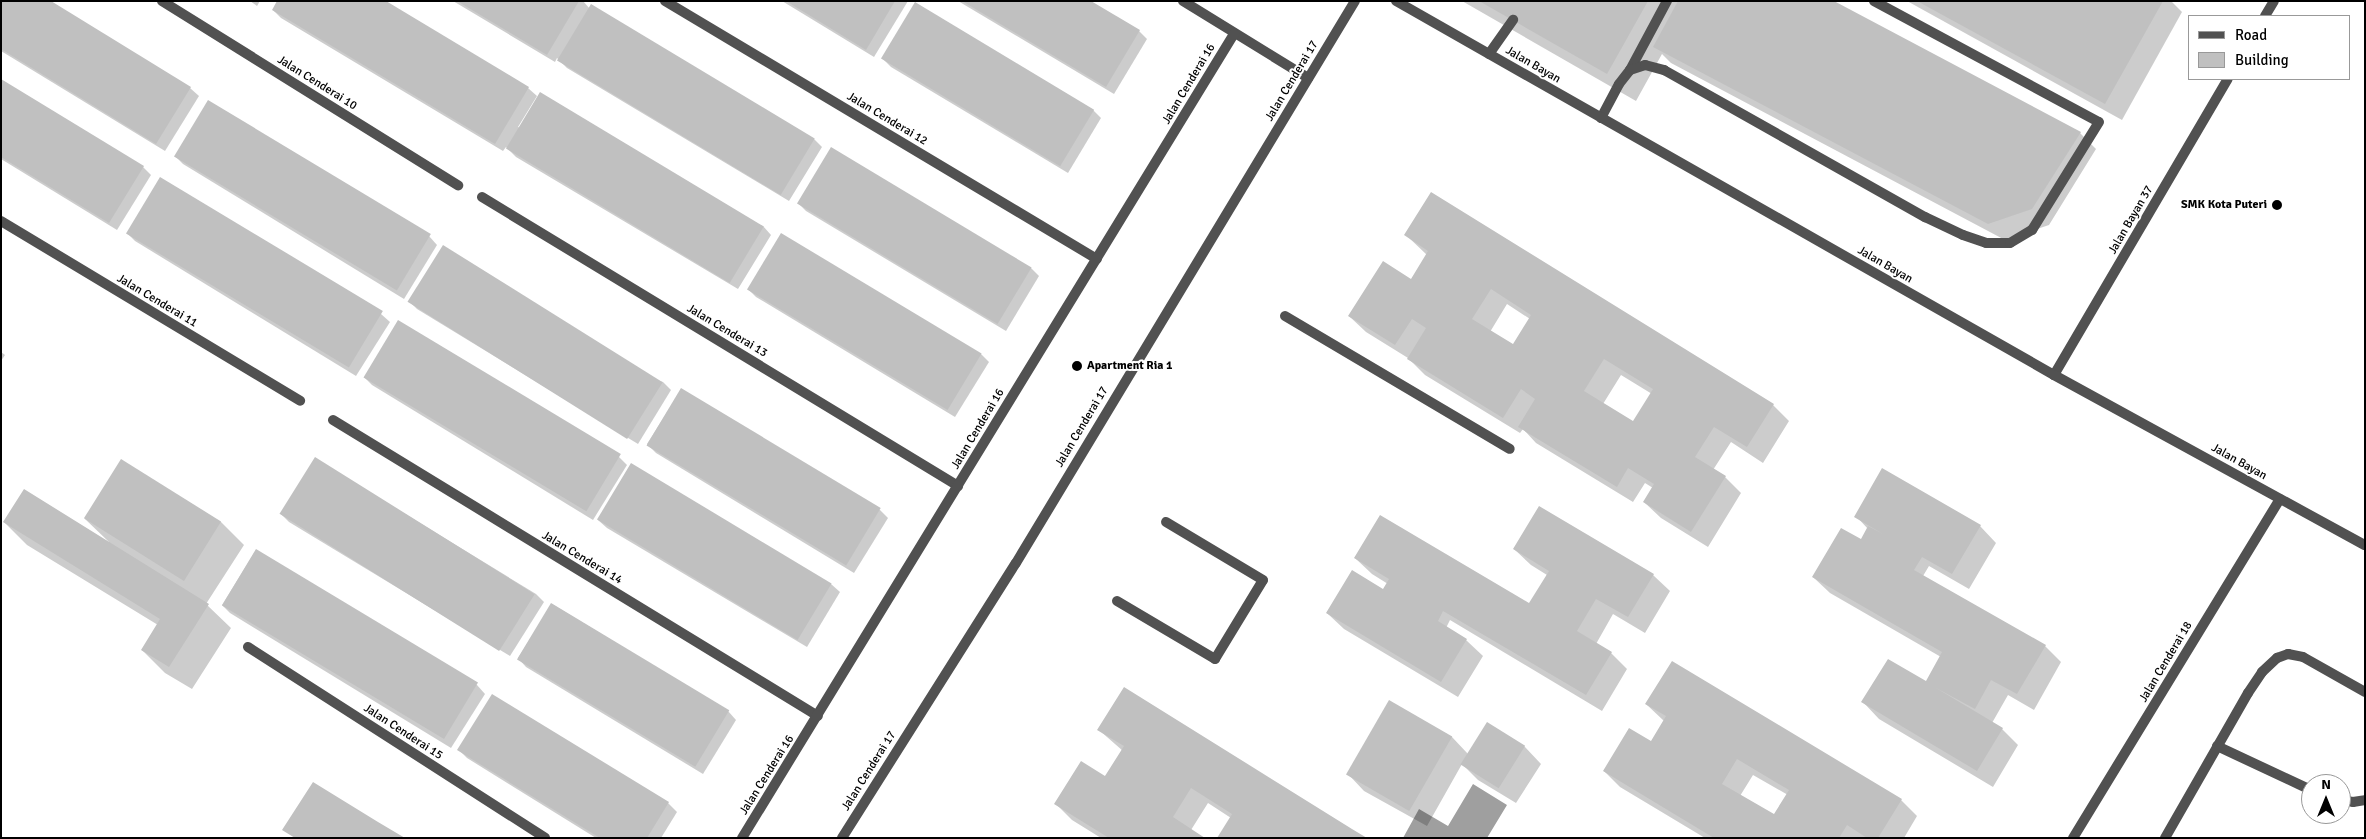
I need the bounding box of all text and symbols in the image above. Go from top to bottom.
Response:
legend [2188,15,2351,80]
text: Road [2235,26,2267,44]
street label: Jalan Cenderai 17 [1262,38,1322,124]
street label: Jalan Cenderai 16 [1159,41,1219,127]
street label: Jalan Bayan [1503,43,1563,87]
text: Building [2235,51,2289,69]
street label: Jalan Cenderai 10 [274,53,360,113]
street label: Jalan Cenderai 12 [844,89,930,149]
street label: Jalan Bayan 37 [2106,183,2156,257]
place label: SMK Kota Puteri [2181,198,2267,212]
marker: SMK Kota Puteri [2271,199,2283,211]
street label: Jalan Bayan [1855,243,1915,287]
street label: Jalan Cenderai 11 [114,271,200,331]
street label: Jalan Cenderai 13 [684,301,770,361]
place label: Apartment Ria 1 [1087,359,1173,373]
marker: Apartment Ria 1 [1071,360,1083,372]
street label: Jalan Cenderai 17 [1052,384,1112,470]
street label: Jalan Cenderai 16 [948,386,1008,472]
street label: Jalan Bayan [2209,441,2269,483]
street label: Jalan Cenderai 14 [539,528,625,588]
street label: Jalan Cenderai 18 [2136,619,2196,705]
street label: Jalan Cenderai 15 [361,701,445,763]
street label: Jalan Cenderai 17 [839,728,899,814]
street label: Jalan Cenderai 16 [737,732,797,818]
north arrow [2301,774,2351,824]
text: N [2321,776,2331,793]

